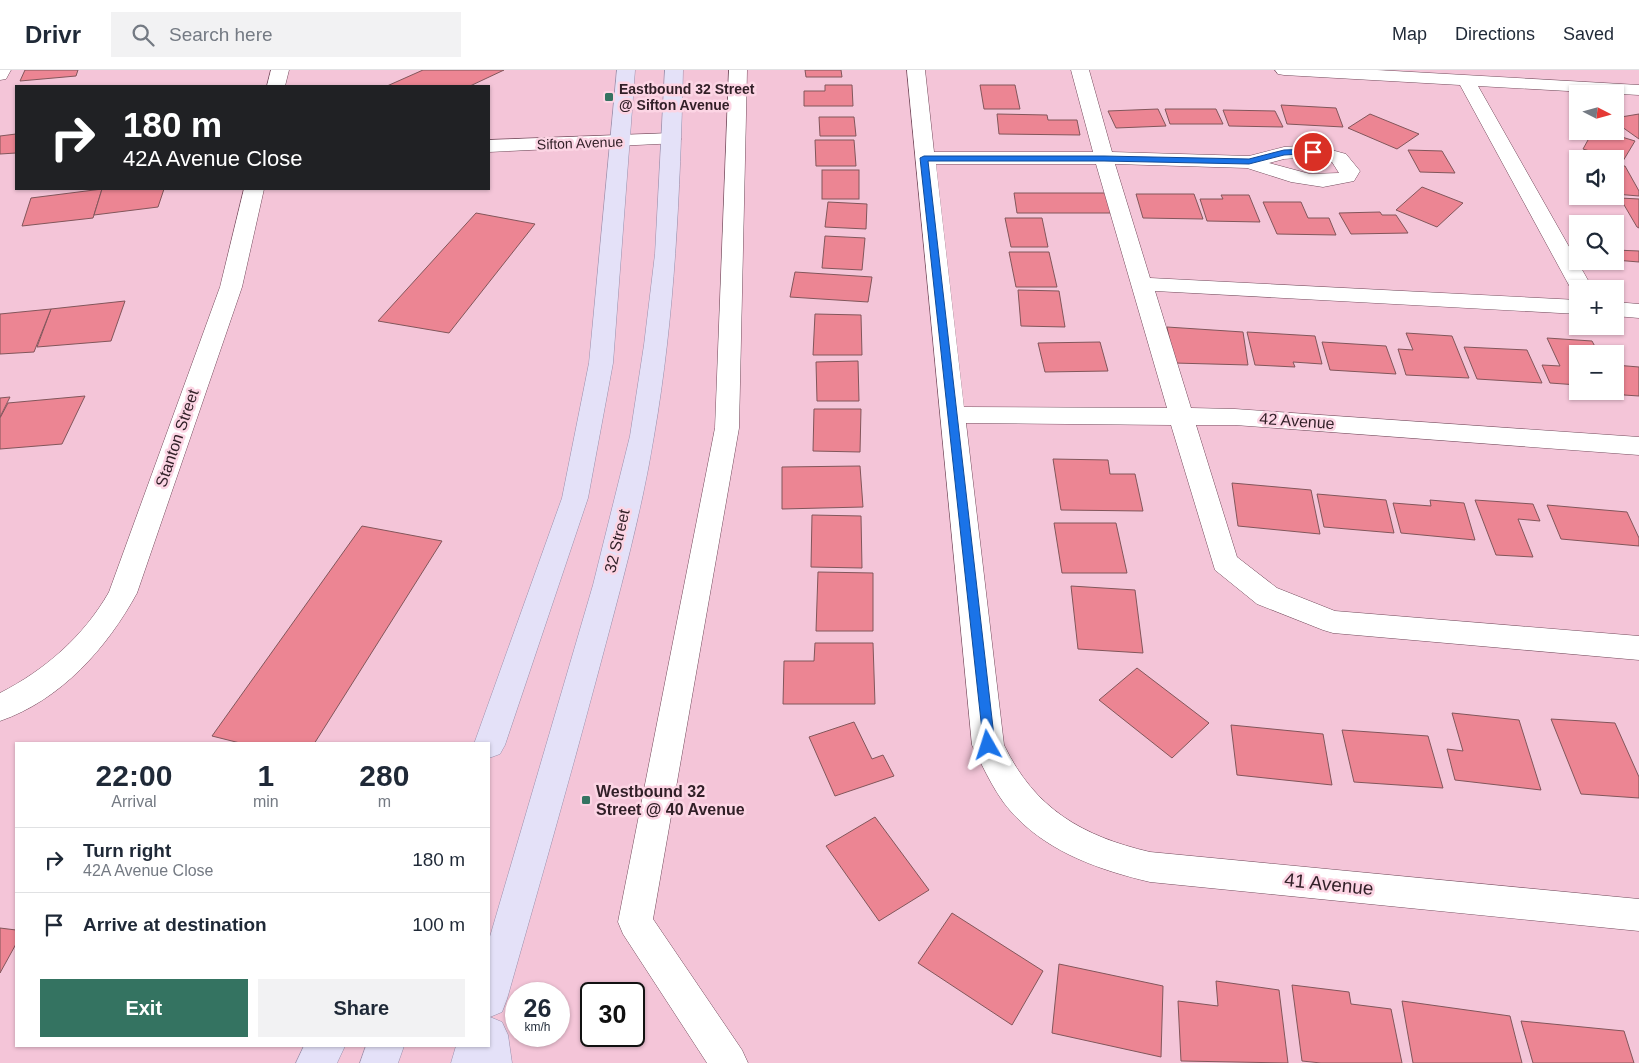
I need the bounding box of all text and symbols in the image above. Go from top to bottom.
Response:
search box [111,12,461,57]
text: Drivr [25,21,81,48]
icon: search [129,21,157,49]
text: Search here [169,24,273,45]
text: Map [1392,24,1427,44]
text: Directions [1455,24,1535,44]
text: Saved [1563,24,1614,44]
place label: Eastbound 32 Street @ Sifton Avenue [619,81,755,113]
north arrow [1569,85,1624,140]
map controls [1569,85,1624,400]
marker: Eastbound 32 Street @ Sifton Avenue [603,91,615,103]
icon: right [40,105,105,170]
text: 180 m [123,105,222,144]
pin [1292,131,1334,173]
street label: Sifton Avenue [537,133,624,152]
icon: arrive [1299,138,1327,166]
text: 42A Avenue Close [123,146,302,171]
button: sound [1569,150,1624,205]
button: search [1569,215,1624,270]
button: + [1569,280,1624,335]
button: − [1569,345,1624,400]
street label: Stanton Street [152,386,202,489]
street label: 42 Avenue [1259,410,1335,432]
street label: 32 Street [601,507,633,575]
position arrow [961,718,1013,770]
text: 22:00 [96,759,172,792]
text: 1 [257,759,274,792]
text: 280 [359,759,409,792]
place label: Westbound 32 Street @ 40 Avenue [596,783,745,818]
text: Arrival [111,793,157,810]
text: min [253,793,279,810]
text: m [378,793,391,810]
marker: Westbound 32 Street @ 40 Avenue [580,794,592,806]
text: Turn right [83,840,171,861]
icon: right [40,846,68,874]
text: 180 m [412,849,465,870]
text: 42A Avenue Close [83,862,213,879]
street label: 41 Avenue [1283,869,1375,899]
icon: arrive [40,911,68,939]
text: Arrive at destination [83,914,267,935]
text: 100 m [412,914,465,935]
button: Exit [40,979,248,1037]
button: Share [258,979,465,1037]
speed limit sign: 30 [580,982,645,1047]
text: 26 [524,994,551,1022]
text: km/h [524,1020,551,1034]

